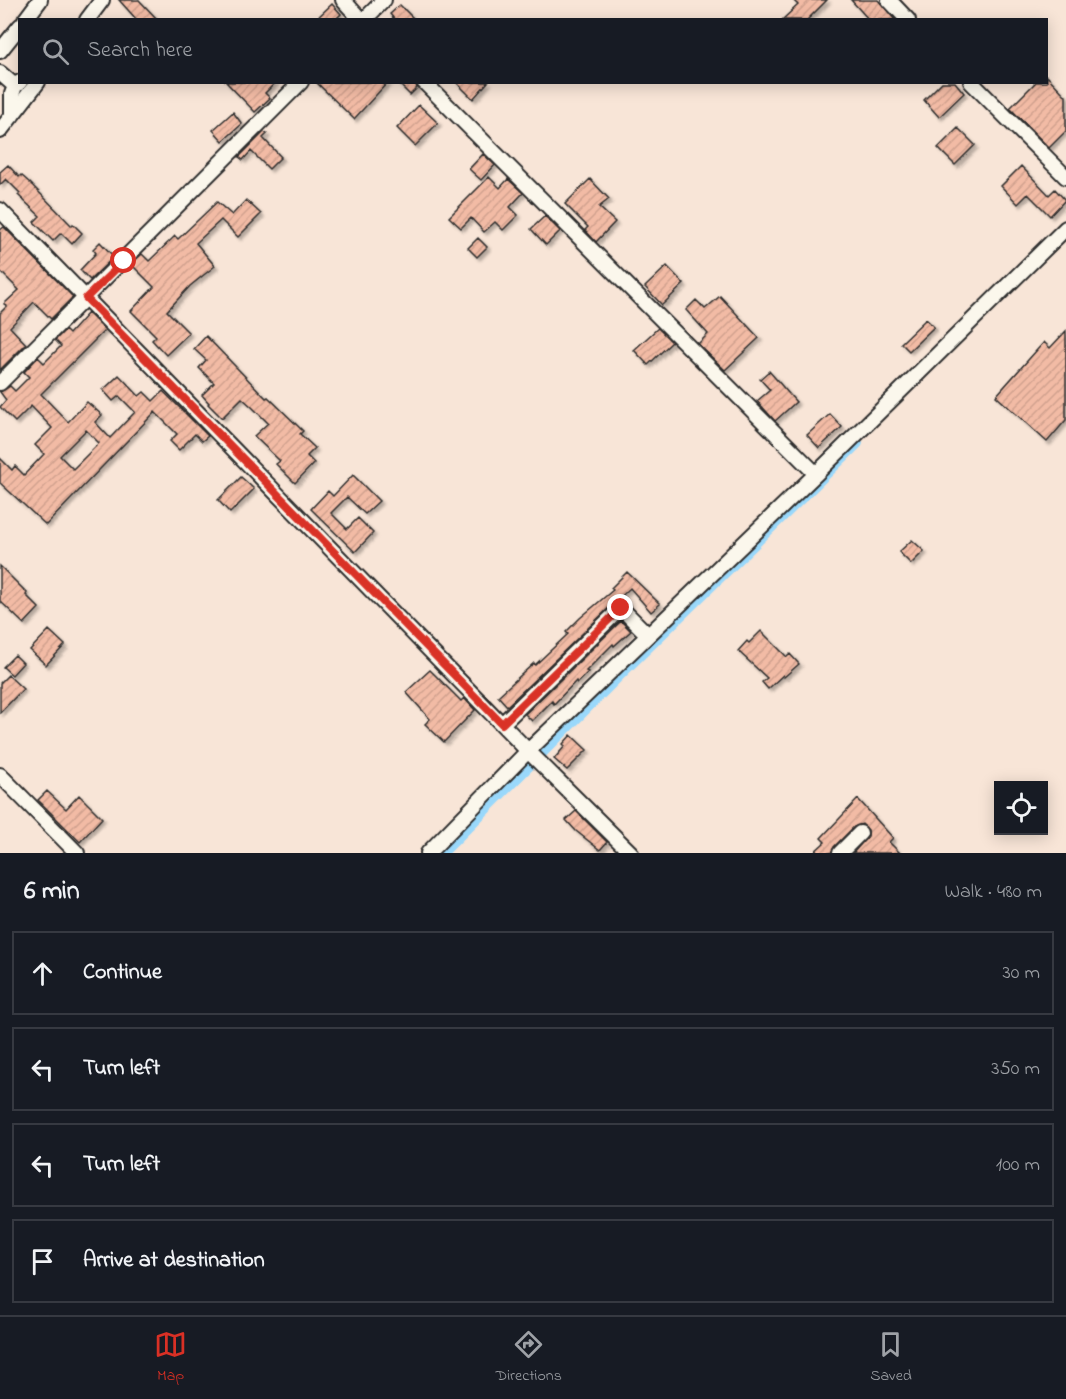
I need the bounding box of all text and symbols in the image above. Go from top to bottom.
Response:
search box [18,18,1048,84]
icon: search [39,35,72,68]
text: Search here [87,35,192,67]
route start [110,247,136,273]
route end [607,594,633,620]
map controls [994,781,1048,835]
button: locate [994,781,1048,835]
text: 6 min [24,873,80,911]
text: Walk · 480 m [944,878,1042,907]
icon: ahead [26,957,59,990]
text: Continue [83,957,162,989]
text: 30 m [1003,959,1040,988]
icon: left [26,1053,59,1086]
text: Turn left [83,1053,160,1085]
text: 350 m [991,1055,1040,1084]
icon: left [26,1149,59,1182]
text: Turn left [83,1149,160,1181]
text: 100 m [996,1151,1040,1180]
icon: arrive [26,1245,59,1278]
text: Arrive at destination [83,1245,265,1277]
tab: Map [154,1328,187,1388]
tab: Directions [495,1328,562,1388]
tab: Saved [870,1328,912,1388]

